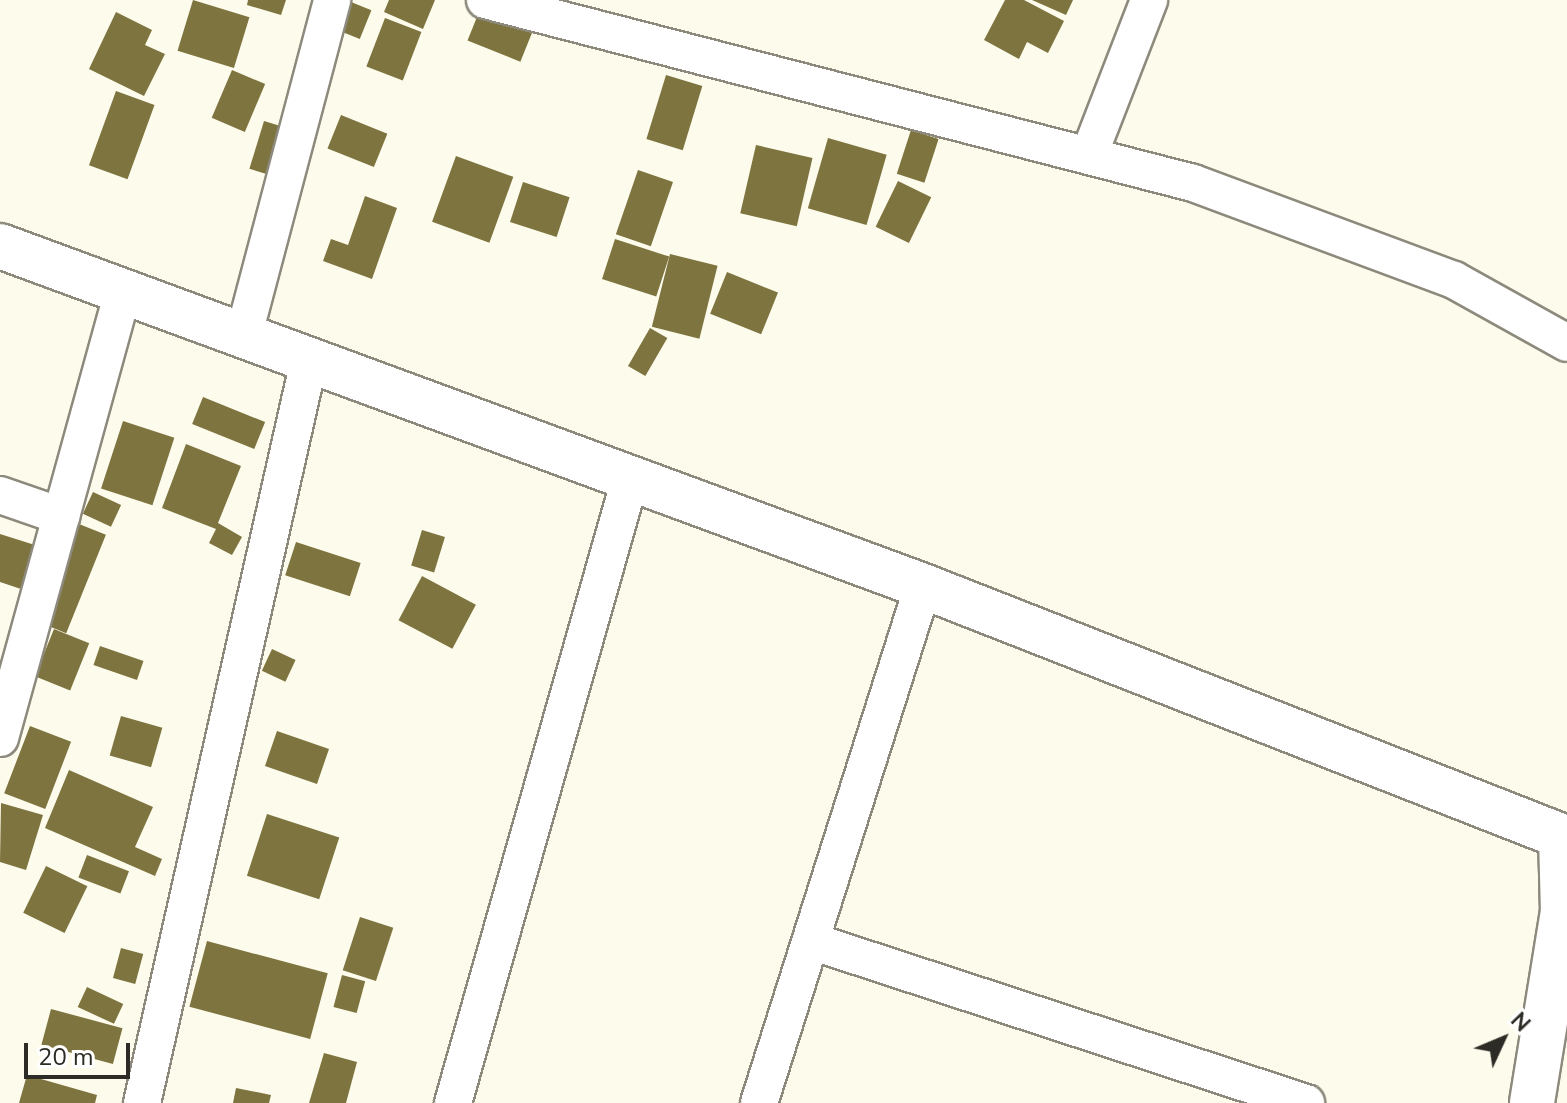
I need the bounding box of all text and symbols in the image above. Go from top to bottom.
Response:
north arrow [1463,999,1543,1079]
text: N [1504,1006,1537,1039]
scale bar [28,1027,134,1077]
text: 20 m [38,1041,94,1073]

